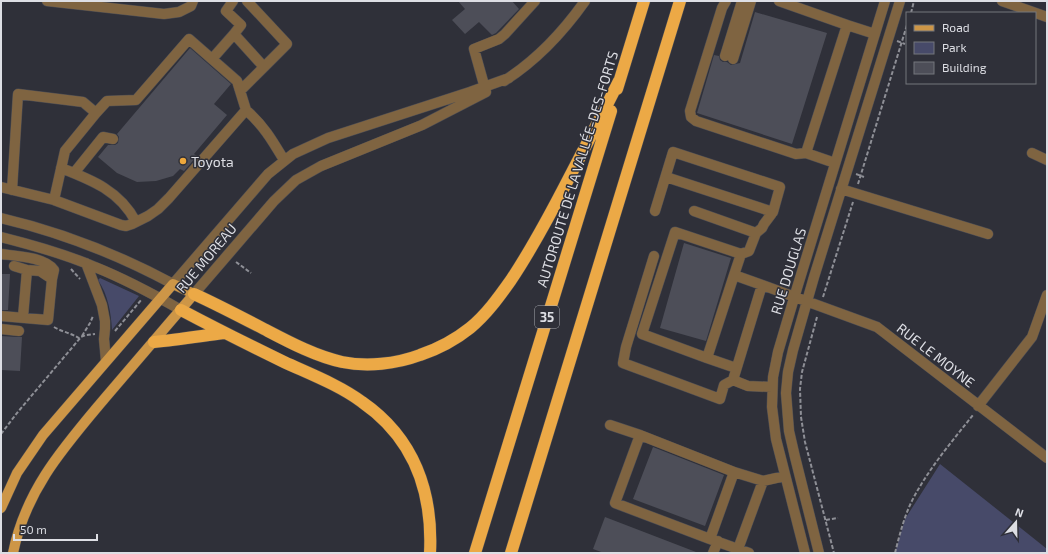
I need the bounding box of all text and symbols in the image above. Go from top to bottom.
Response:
legend [906,12,1036,84]
text: Road [942,20,970,34]
text: Park [942,40,967,54]
street label: AUTOROUTE DE LA VALLÉE-DES-FORTS [533,49,621,289]
text: Building [942,60,987,74]
place label: Toyota [191,153,234,170]
marker: Toyota [178,156,188,166]
street label: RUE MOREAU [172,220,240,296]
street label: RUE DOUGLAS [767,226,809,316]
road number: 35 [535,306,559,328]
street label: RUE LE MOYNE [894,319,978,391]
north arrow [996,502,1036,542]
text: N [1014,505,1026,520]
scale bar [14,516,97,542]
text: 50 m [20,522,47,536]

